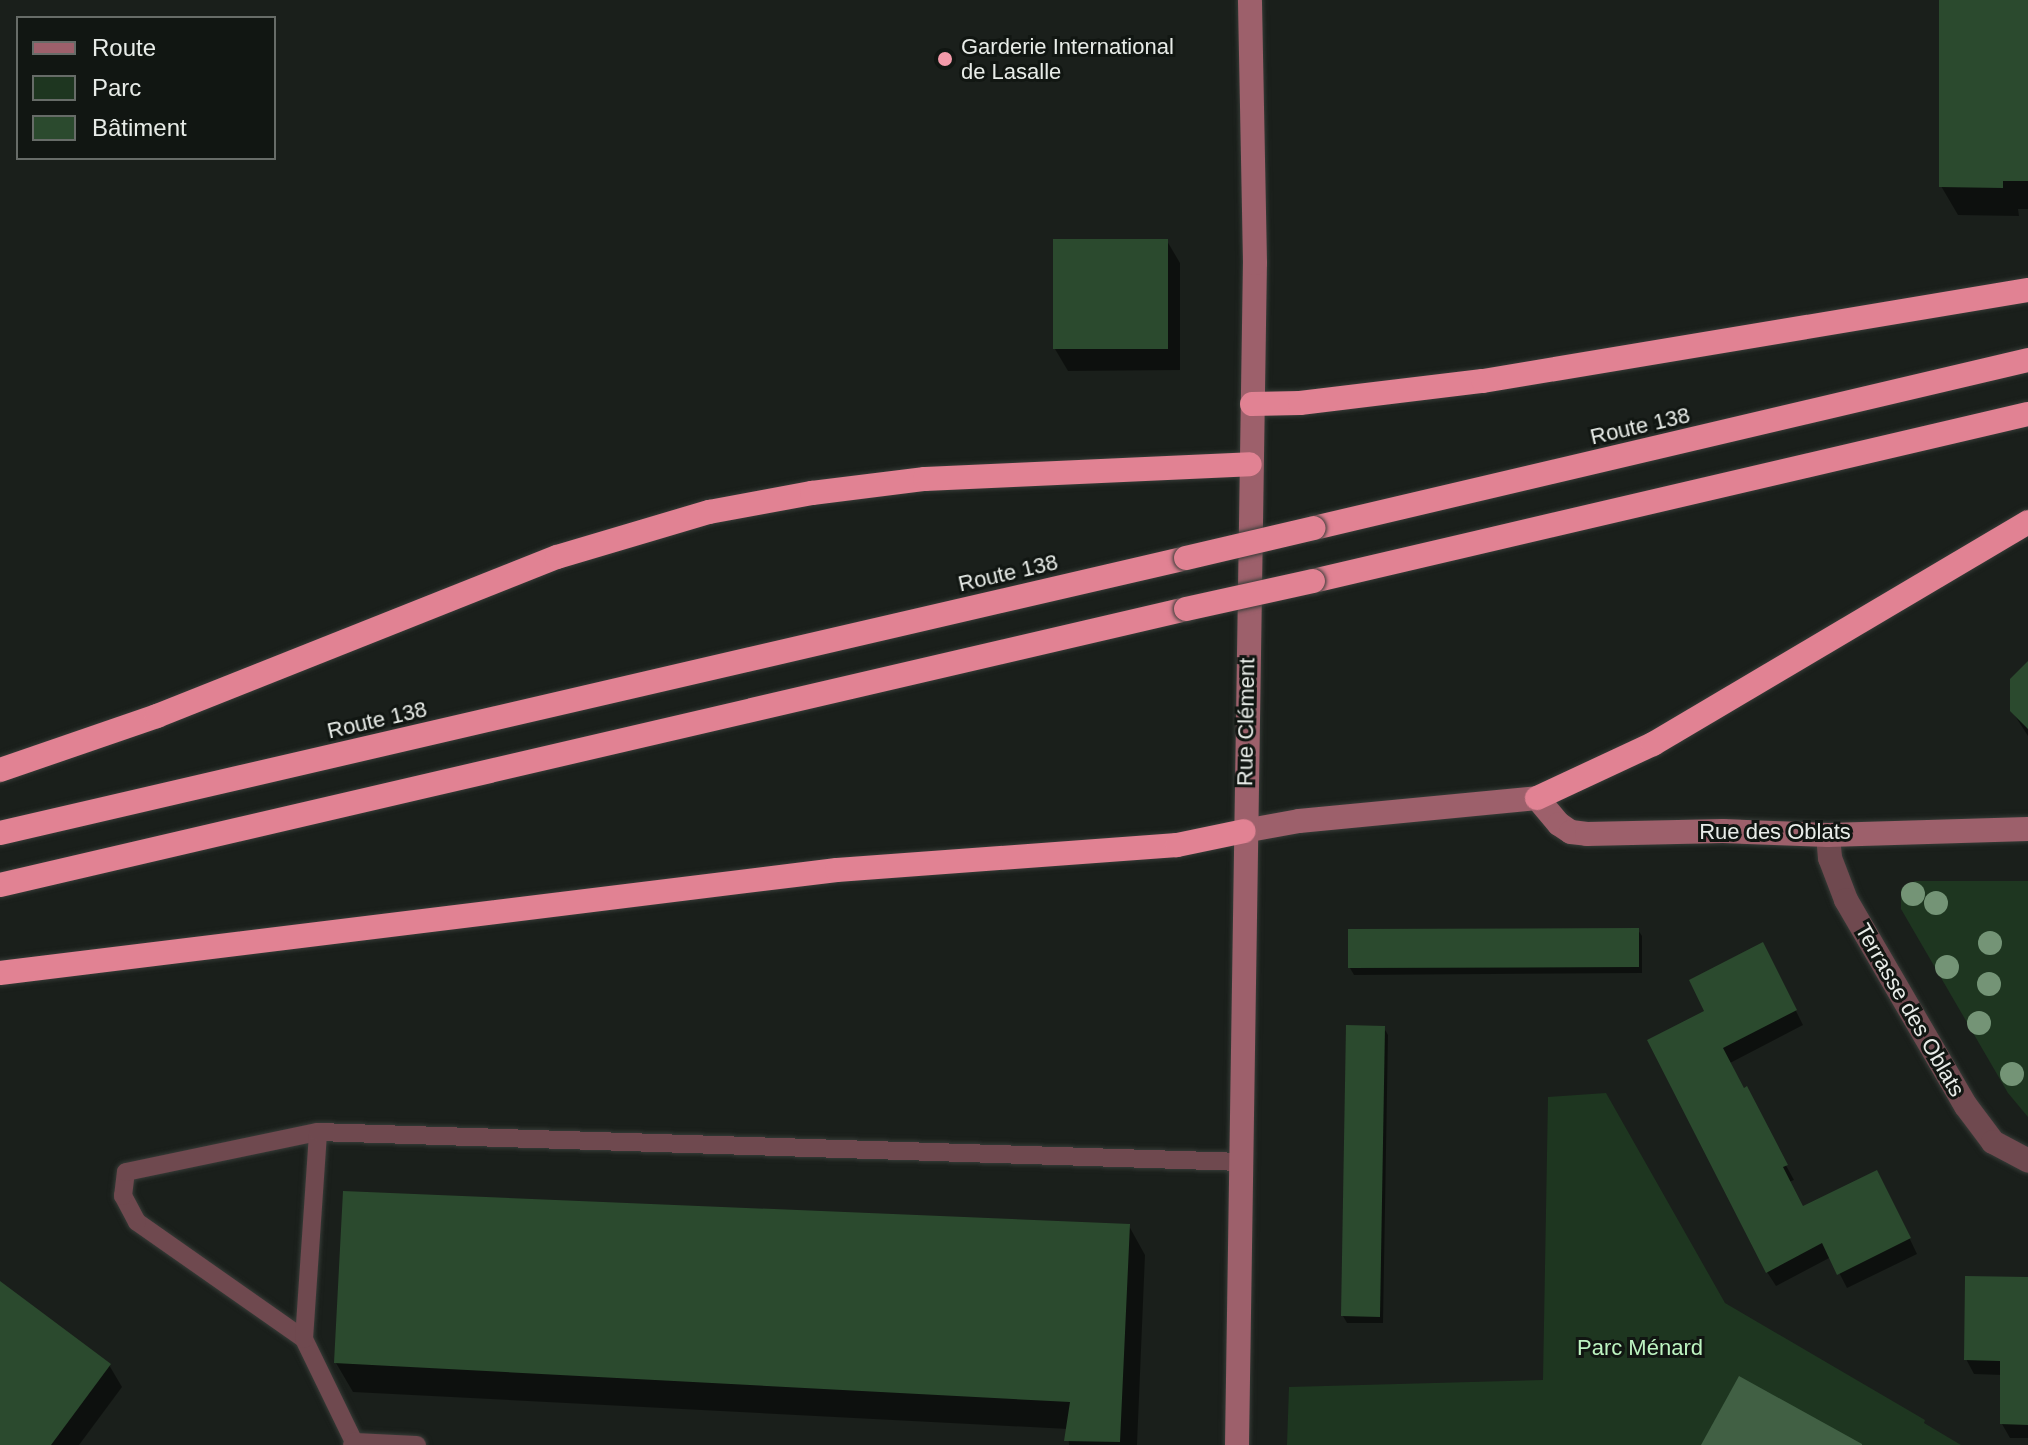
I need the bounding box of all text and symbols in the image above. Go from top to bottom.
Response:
legend [16,16,276,160]
place label: Garderie International de Lasalle [961,33,1174,84]
text: Route [92,34,156,61]
marker: Garderie International de Lasalle [936,50,954,68]
text: Parc [92,74,141,101]
text: Bâtiment [92,114,187,141]
street label: Route 138 [1588,402,1692,450]
street label: Route 138 [956,549,1060,597]
street label: Rue Clément [1232,658,1260,786]
street label: Route 138 [325,696,429,744]
street label: Rue des Oblats [1699,819,1851,845]
street label: Terrasse des Oblats [1850,919,1970,1101]
park label: Parc Ménard [1577,1335,1703,1361]

